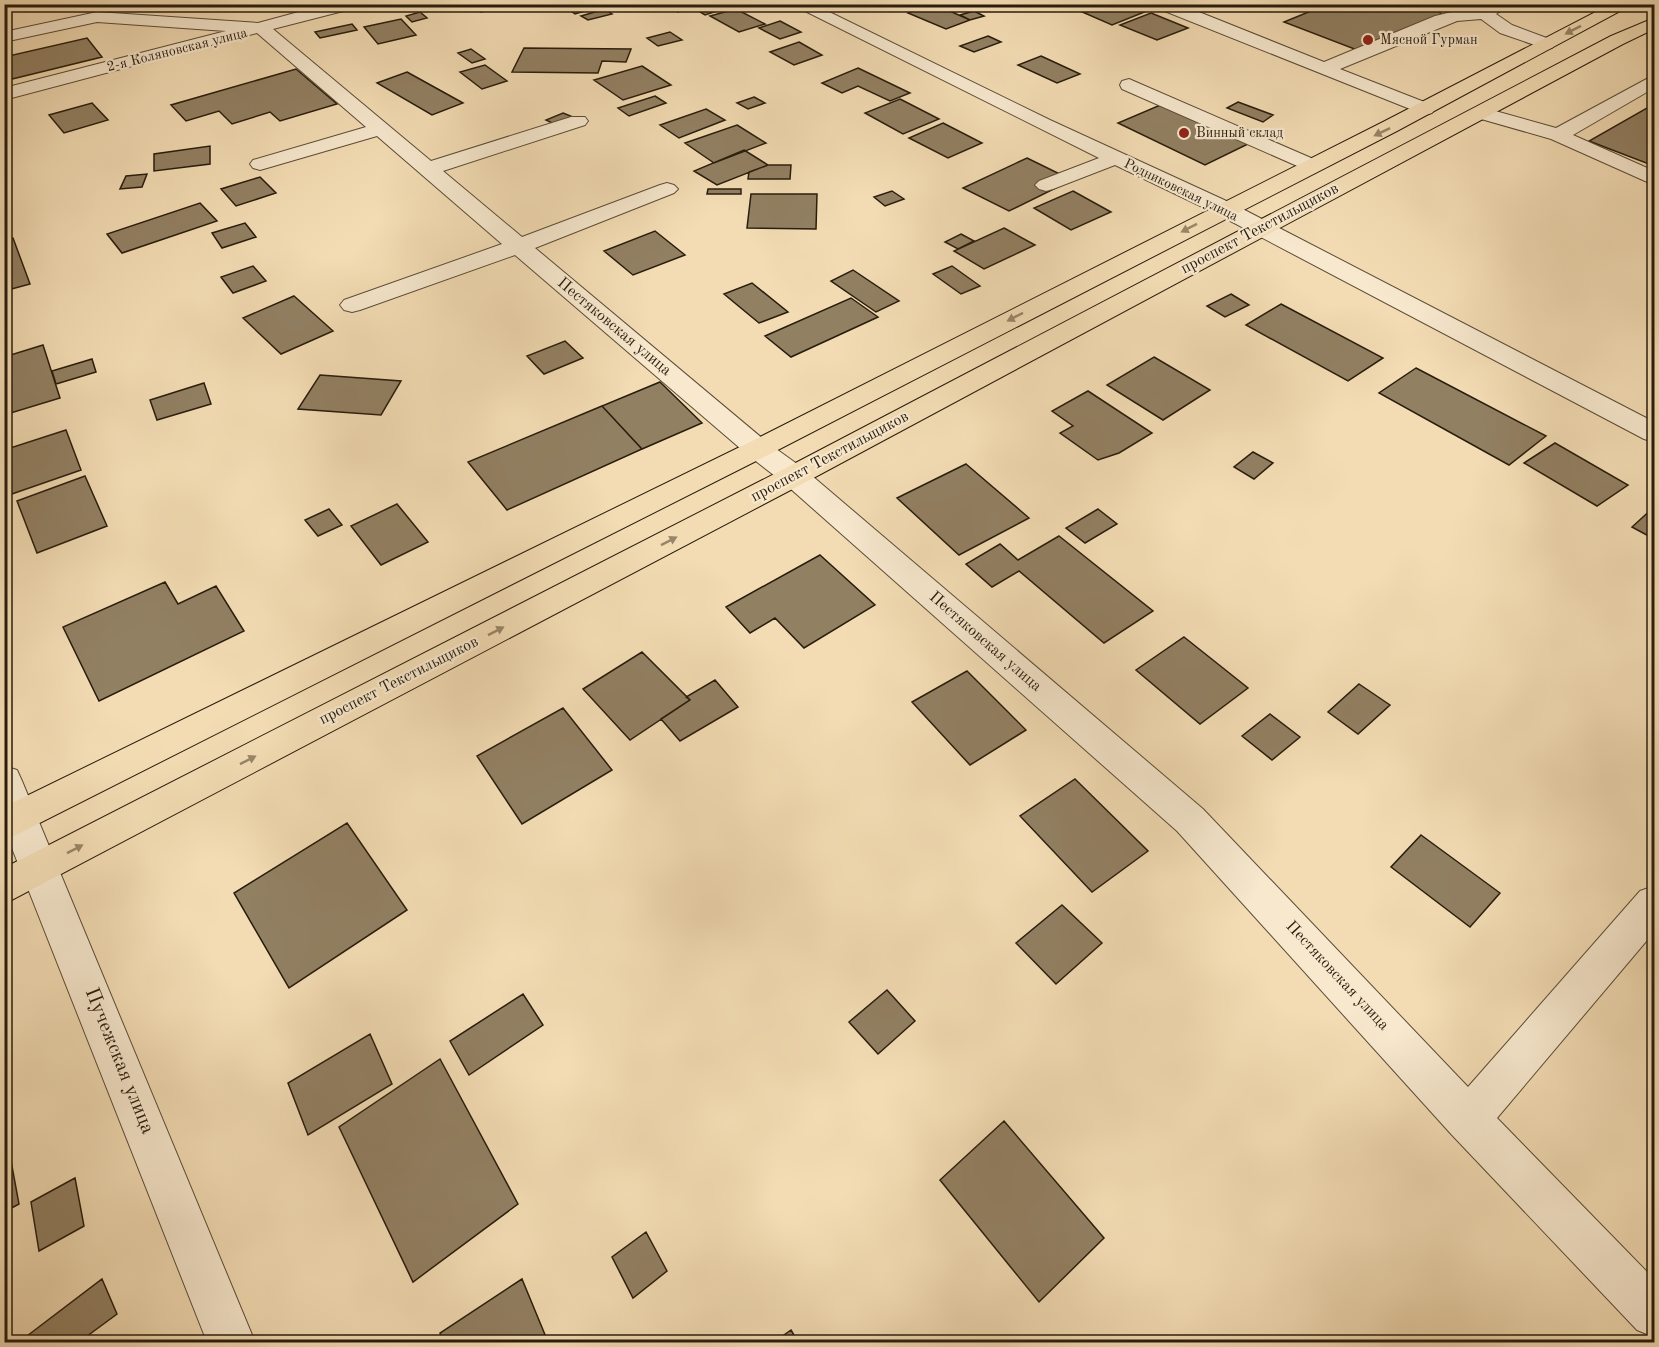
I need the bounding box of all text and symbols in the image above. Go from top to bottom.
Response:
one-way arrow [1564,25,1581,35]
street label: 2-я Коляновская улица [105,26,249,74]
marker: Мясной Гурман [1361,33,1375,47]
place label: Мясной Гурман [1380,33,1478,47]
marker: Винный склад [1177,126,1191,140]
place label: Винный склад [1196,126,1283,140]
one-way arrow [1373,126,1391,136]
street label: Родниковская улица [1122,156,1240,224]
street label: проспект Текстильщиков [1178,181,1342,277]
one-way arrow [1180,223,1197,233]
street label: Пестяковская улица [554,275,674,379]
one-way arrow [1007,312,1024,322]
street label: проспект Текстильщиков [748,409,912,505]
one-way arrow [660,537,677,546]
street label: Пестяковская улица [926,589,1044,695]
one-way arrow [487,626,504,636]
street label: проспект Текстильщиков [317,634,481,728]
one-way arrow [240,755,257,765]
one-way arrow [66,845,83,854]
street label: Пестяковская улица [1282,918,1392,1034]
street label: Пучежская улица [81,985,157,1137]

